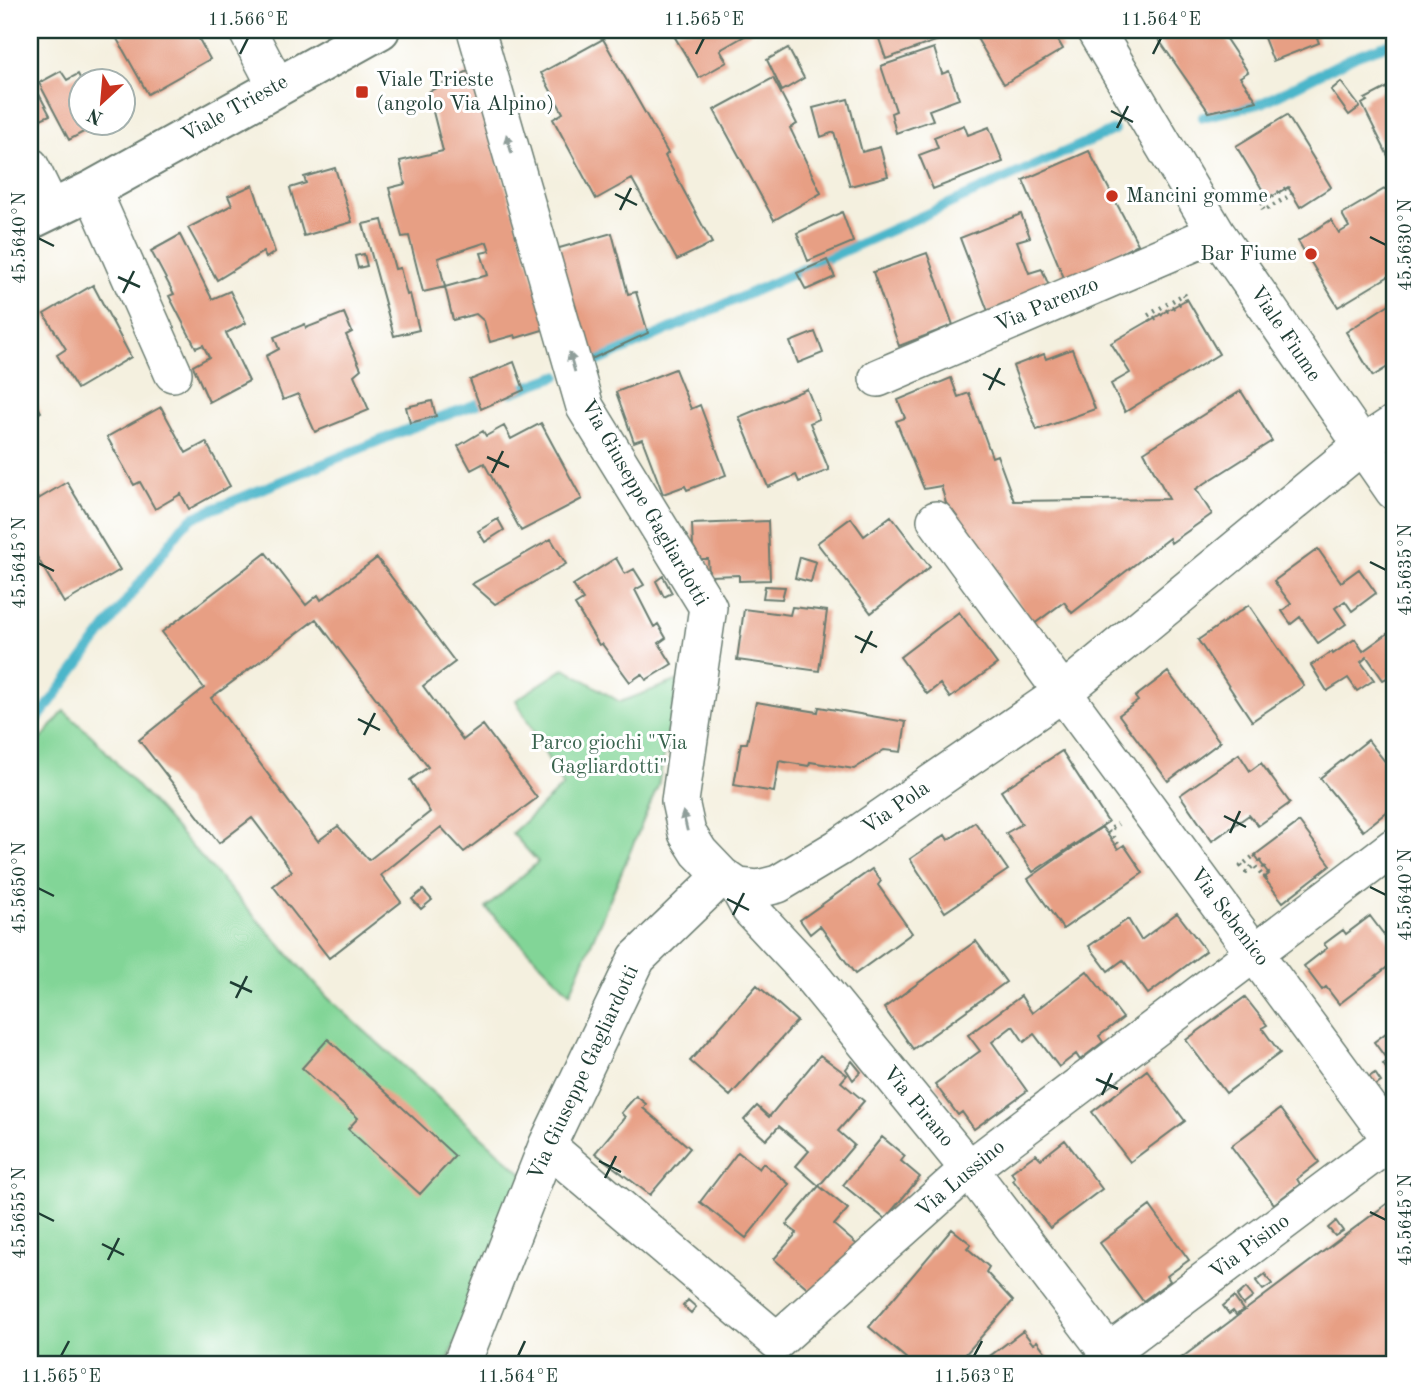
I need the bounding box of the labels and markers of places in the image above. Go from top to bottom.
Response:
place label: Viale Trieste (angolo Via Alpino) [376,70,554,115]
marker: Viale Trieste (angolo Via Alpino) [354,84,370,100]
place label: Mancini gomme [1126,186,1268,207]
marker: Mancini gomme [1104,188,1120,204]
place label: Bar Fiume [1200,244,1297,265]
marker: Bar Fiume [1303,246,1319,262]

